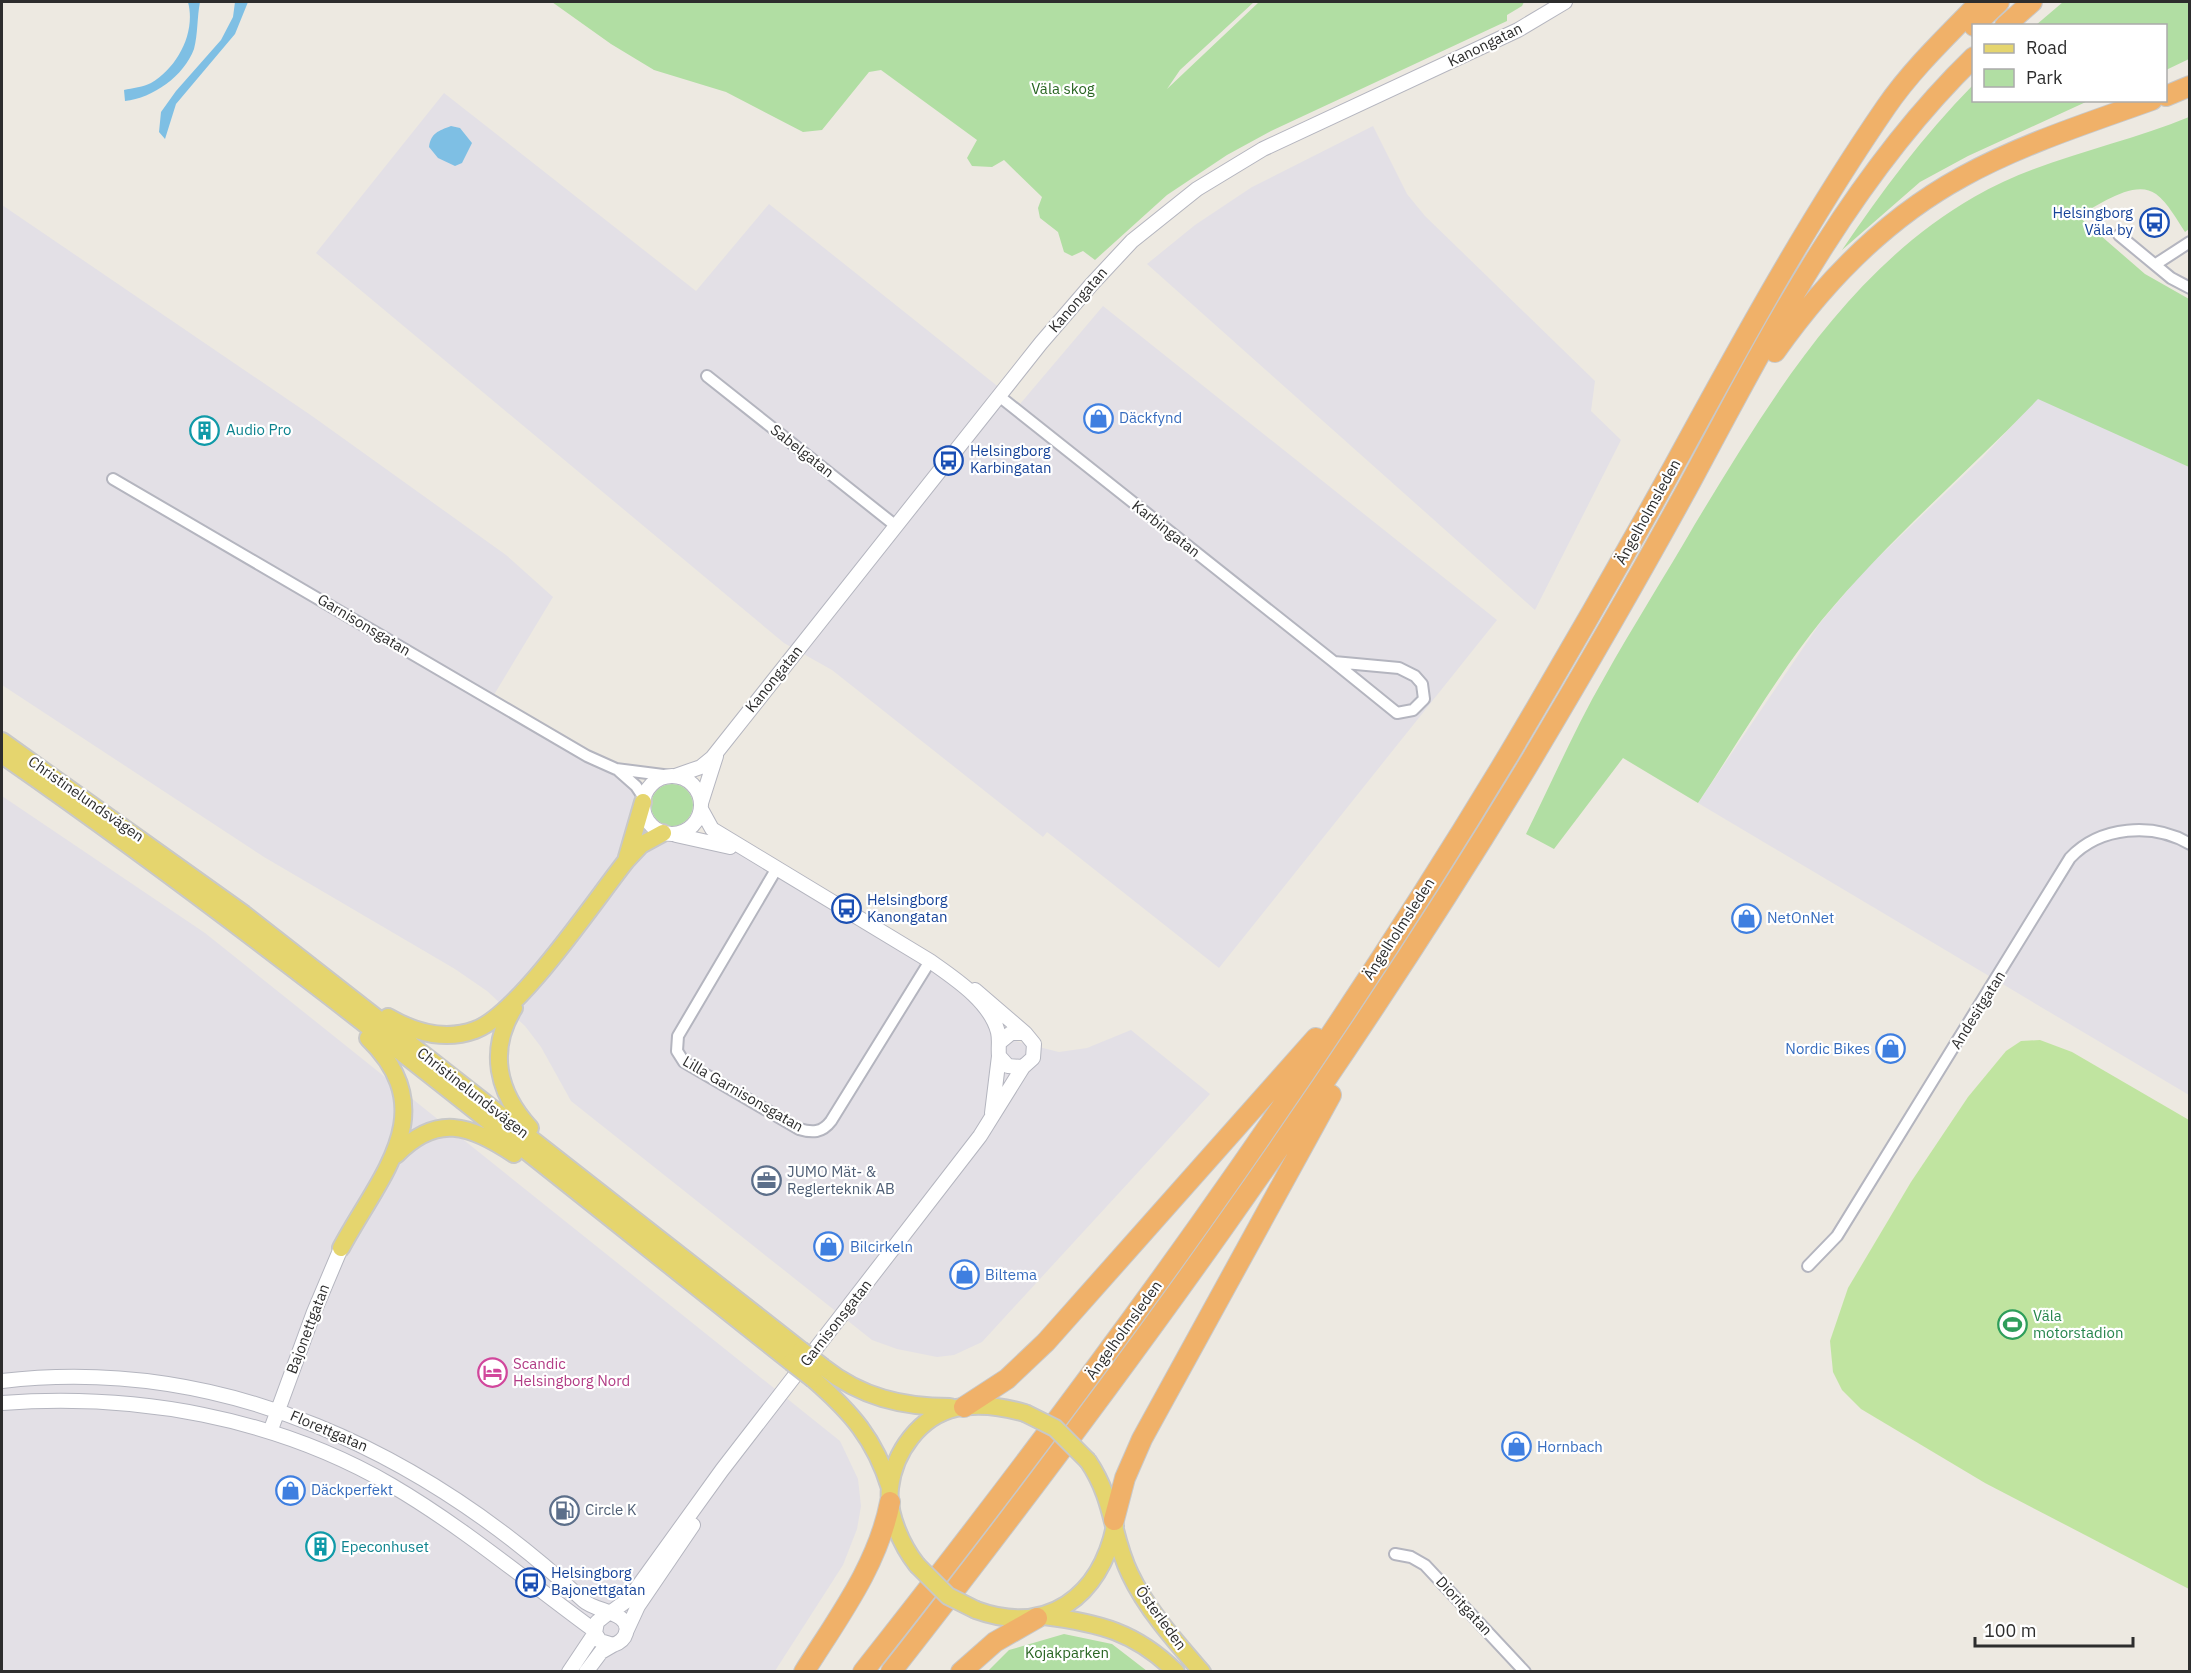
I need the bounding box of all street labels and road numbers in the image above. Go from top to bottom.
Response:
street label: Kanongatan [1444,18,1525,71]
street label: Kanongatan [1044,263,1111,336]
street label: Sabelgatan [767,420,838,481]
street label: Ängelholmsleden [1611,456,1684,568]
street label: Karbingatan [1128,496,1204,561]
street label: Garnisonsgatan [314,589,414,660]
street label: Kanongatan [741,641,806,716]
street label: Christinelundsvägen [25,752,148,846]
street label: Ängelholmsleden [1359,874,1439,983]
street label: Andesitgatan [1946,967,2009,1052]
street label: Christinelundsvägen [414,1043,533,1142]
street label: Lilla Garnisonsgatan [680,1051,807,1136]
street label: Garnisonsgatan [796,1275,876,1370]
street label: Ängelholmsleden [1081,1277,1166,1383]
street label: Bajonettgatan [282,1281,333,1376]
street label: Florettgatan [288,1406,371,1455]
street label: Dioritgatan [1432,1572,1497,1639]
street label: Österleden [1132,1582,1191,1653]

